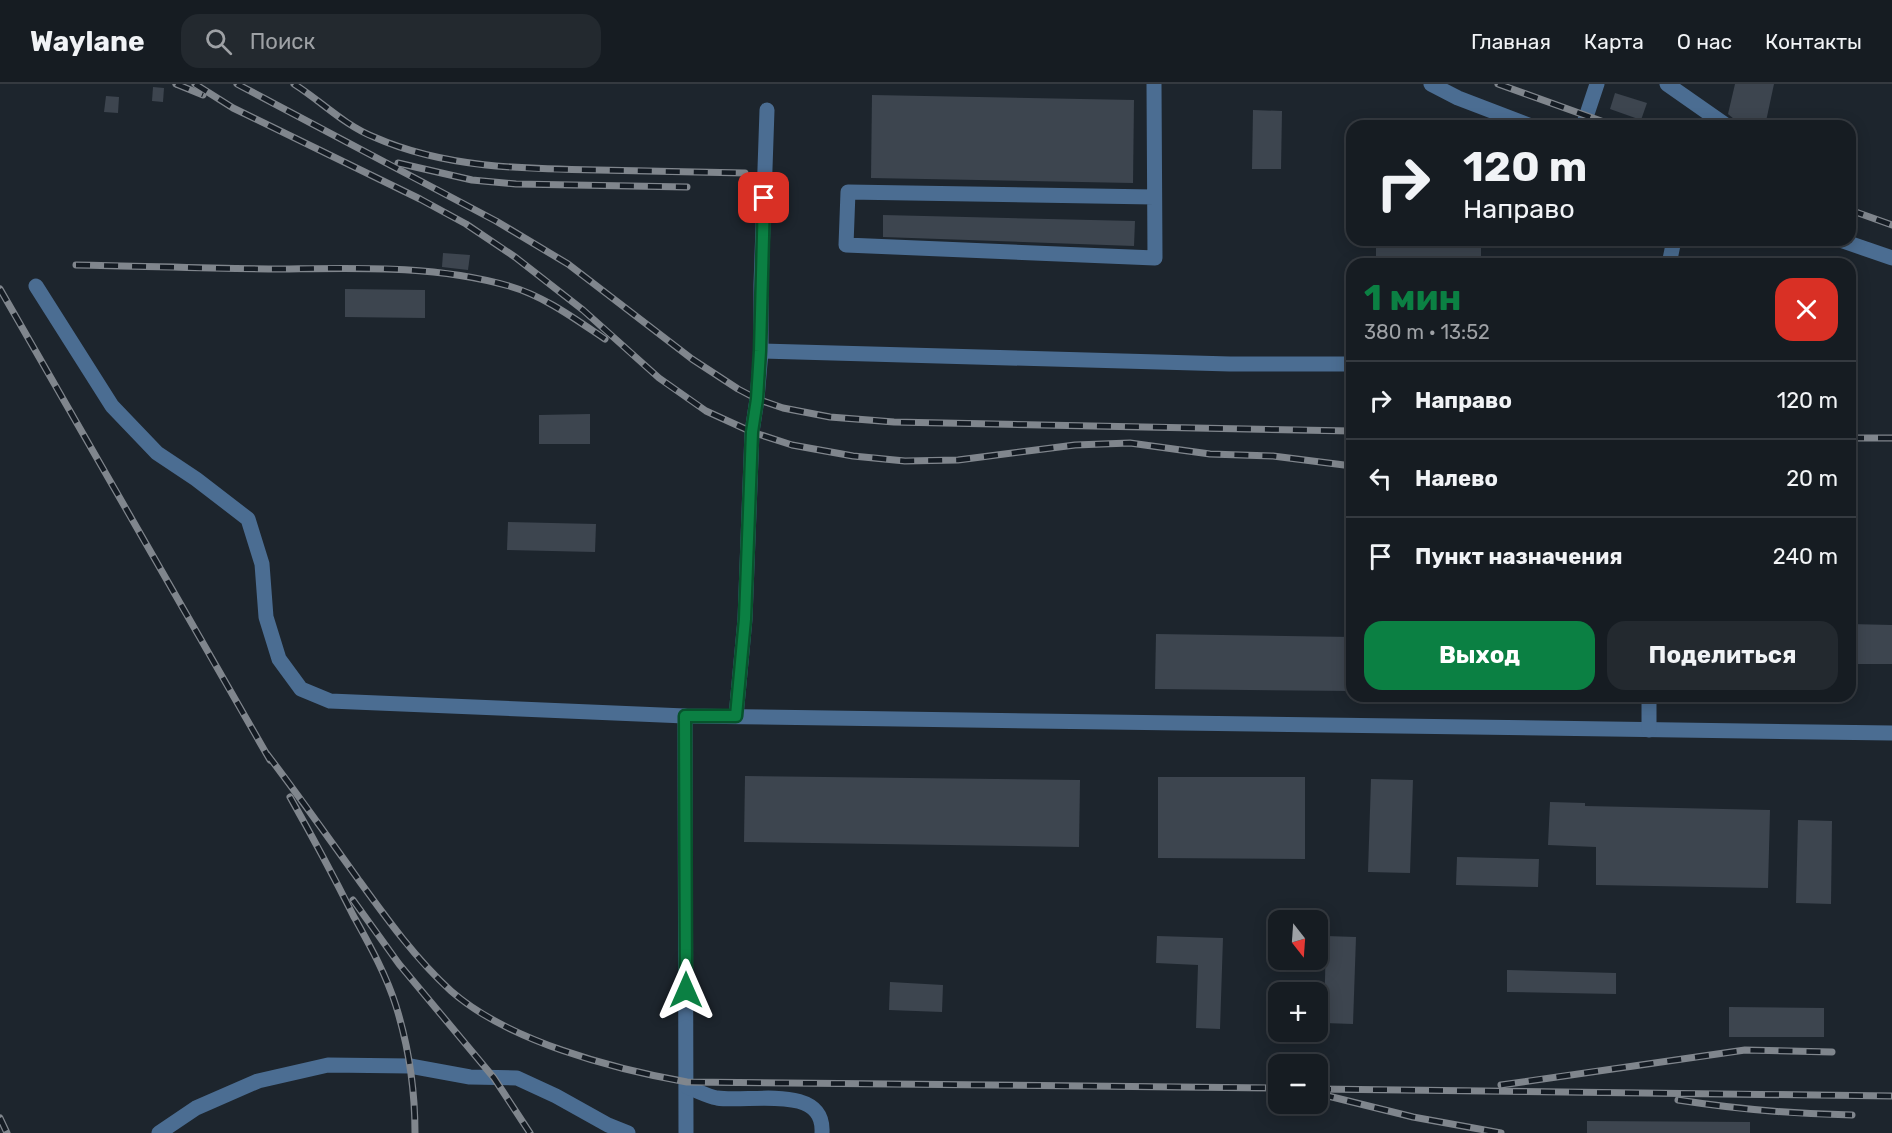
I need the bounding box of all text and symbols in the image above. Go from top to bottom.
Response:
search box [181,14,601,68]
text: Waylane [30,25,145,58]
icon: search [202,25,235,58]
text: Поиск [250,28,315,55]
text: Главная [1471,29,1551,54]
text: Карта [1584,29,1644,54]
text: О нас [1677,29,1732,54]
text: Контакты [1765,29,1862,54]
text: 120 m [1463,142,1587,192]
icon: right [1364,144,1442,222]
pin [738,172,789,223]
icon: arrive [747,181,780,214]
text: Направо [1463,193,1575,225]
text: 1 мин [1364,276,1462,319]
button: close [1775,278,1838,341]
text: 380 m · 13:52 [1364,320,1490,344]
icon: right [1364,384,1397,417]
text: Направо [1415,387,1512,414]
text: 120 m [1777,387,1838,414]
icon: left [1364,462,1397,495]
text: Налево [1415,465,1498,492]
text: 20 m [1786,465,1838,492]
icon: arrive [1364,540,1397,573]
text: Пункт назначения [1415,543,1623,570]
text: 240 m [1773,543,1838,570]
button: Выход [1364,621,1595,690]
button: Поделиться [1607,621,1838,690]
north arrow [1268,910,1328,970]
map controls [1268,910,1328,1114]
position arrow [654,958,718,1022]
button: + [1268,982,1328,1042]
button: − [1268,1054,1328,1114]

